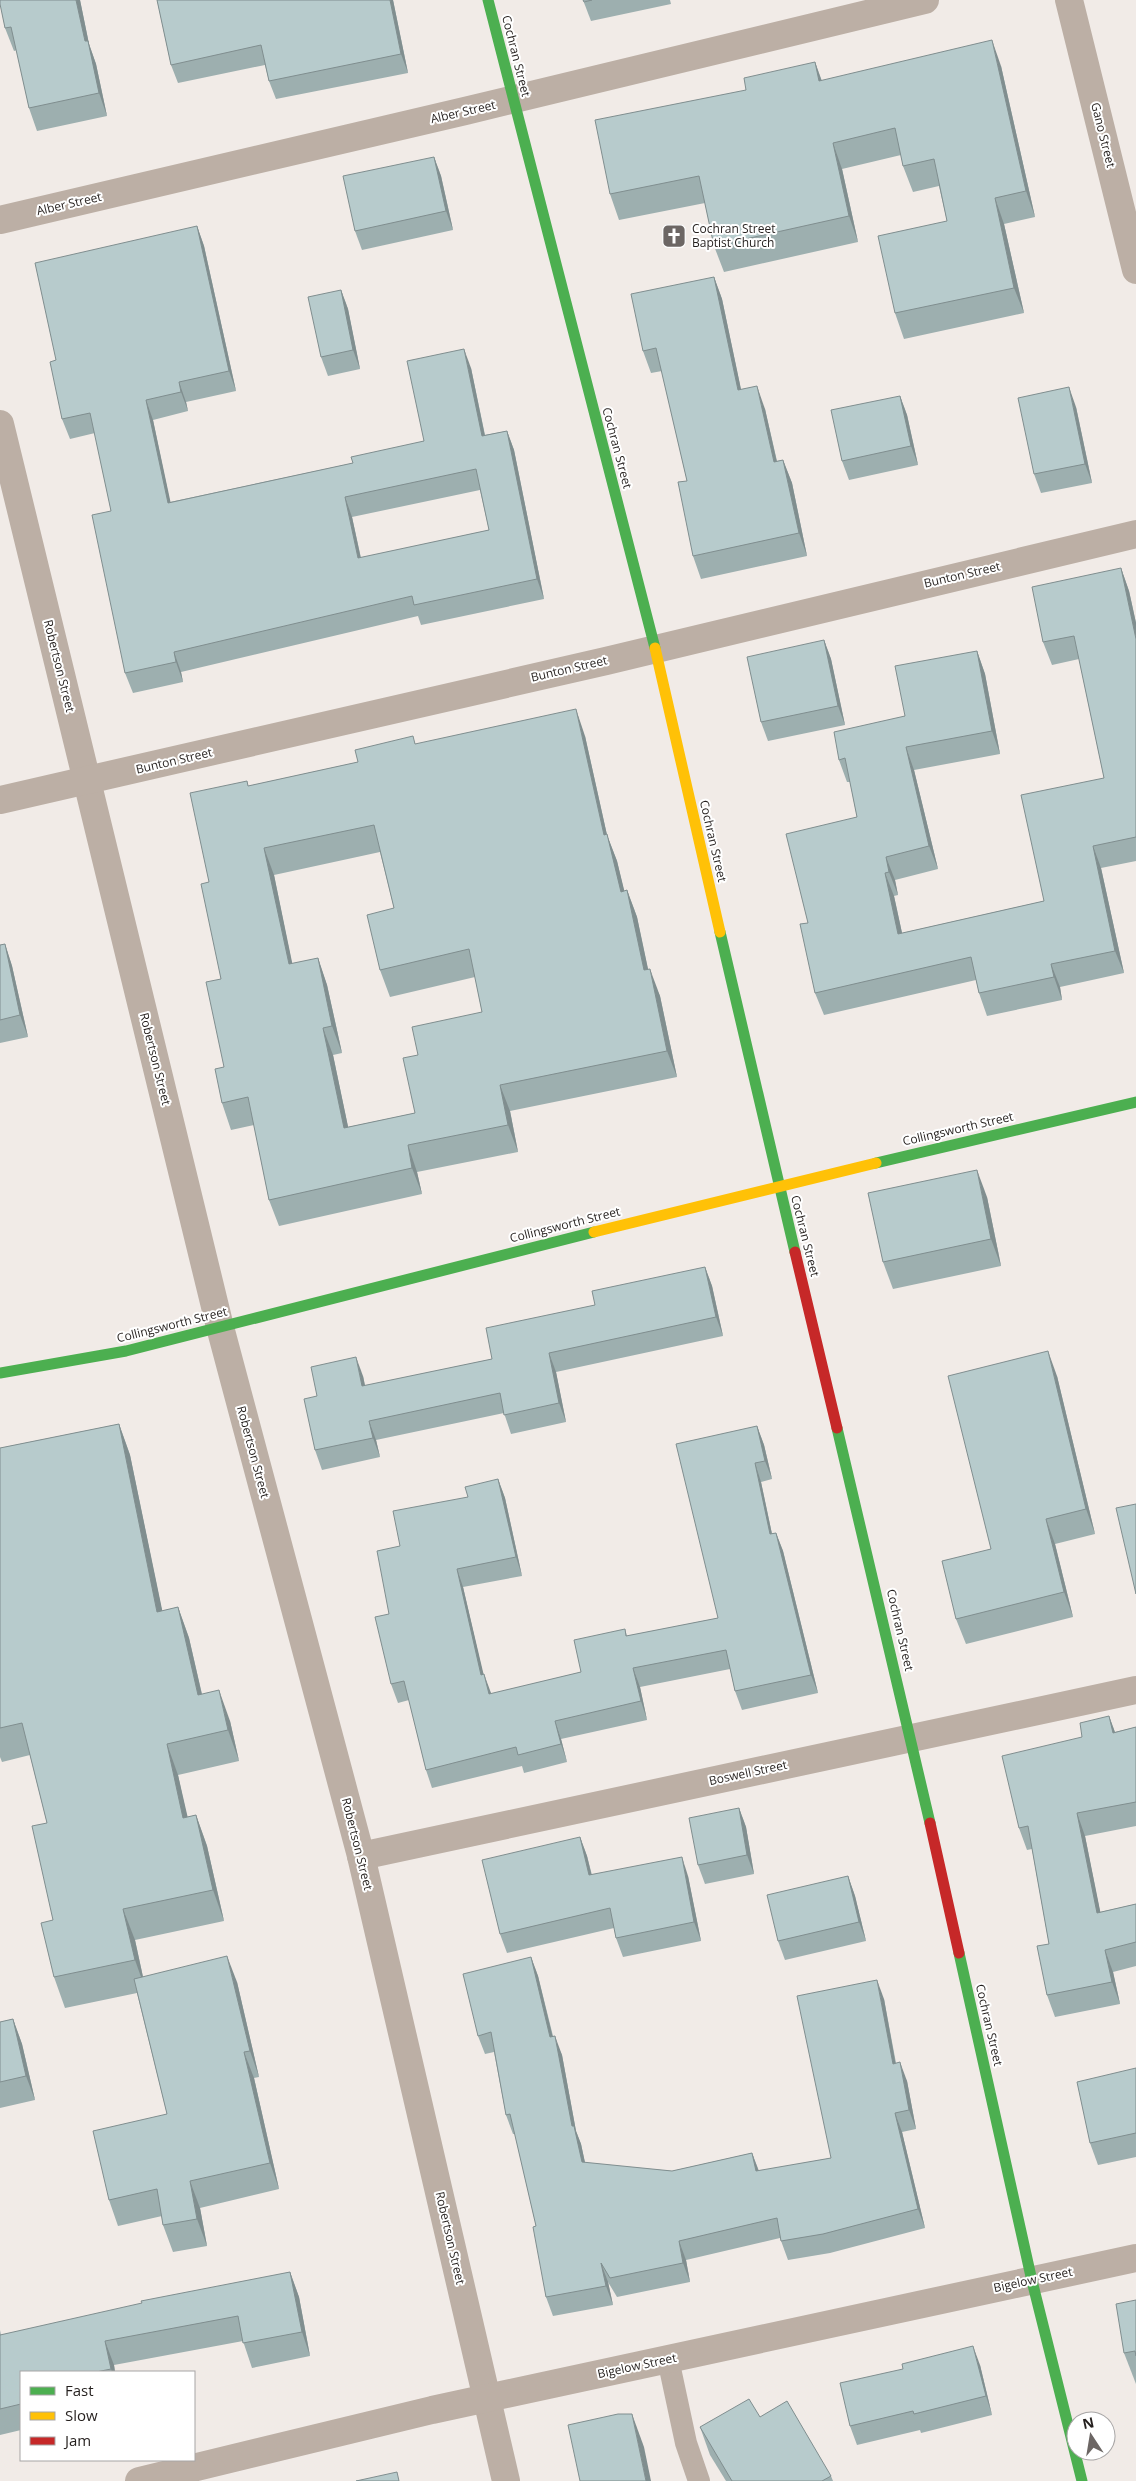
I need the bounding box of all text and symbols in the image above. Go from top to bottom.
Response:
street label: Cochran Street [498,13,535,98]
street label: Alber Street [429,96,497,127]
street label: Gano Street [1087,101,1120,169]
street label: Alber Street [35,188,103,219]
place label: Cochran Street Baptist Church [692,220,775,251]
church icon: Cochran Street Baptist Church [661,223,687,249]
street label: Cochran Street [598,405,636,490]
street label: Bunton Street [922,557,1002,592]
street label: Robertson Street [40,618,79,714]
street label: Bunton Street [529,651,609,686]
street label: Bunton Street [134,743,214,778]
street label: Cochran Street [696,798,731,883]
street label: Robertson Street [136,1011,175,1107]
street label: Collingsworth Street [901,1108,1015,1150]
street label: Cochran Street [787,1193,824,1278]
street label: Collingsworth Street [508,1203,622,1246]
street label: Collingsworth Street [115,1303,229,1346]
street label: Robertson Street [233,1404,274,1500]
street label: Cochran Street [883,1587,918,1672]
street label: Boswell Street [707,1756,789,1789]
street label: Robertson Street [338,1796,377,1892]
street label: Cochran Street [972,1982,1007,2067]
street label: Robertson Street [432,2190,469,2286]
street label: Bigelow Street [992,2263,1074,2296]
street label: Bigelow Street [596,2349,678,2382]
legend [20,2371,195,2461]
text: Fast [65,2380,94,2400]
text: Slow [65,2405,98,2425]
north arrow [1066,2411,1116,2461]
text: N [1081,2412,1096,2433]
text: Jam [63,2430,91,2450]

